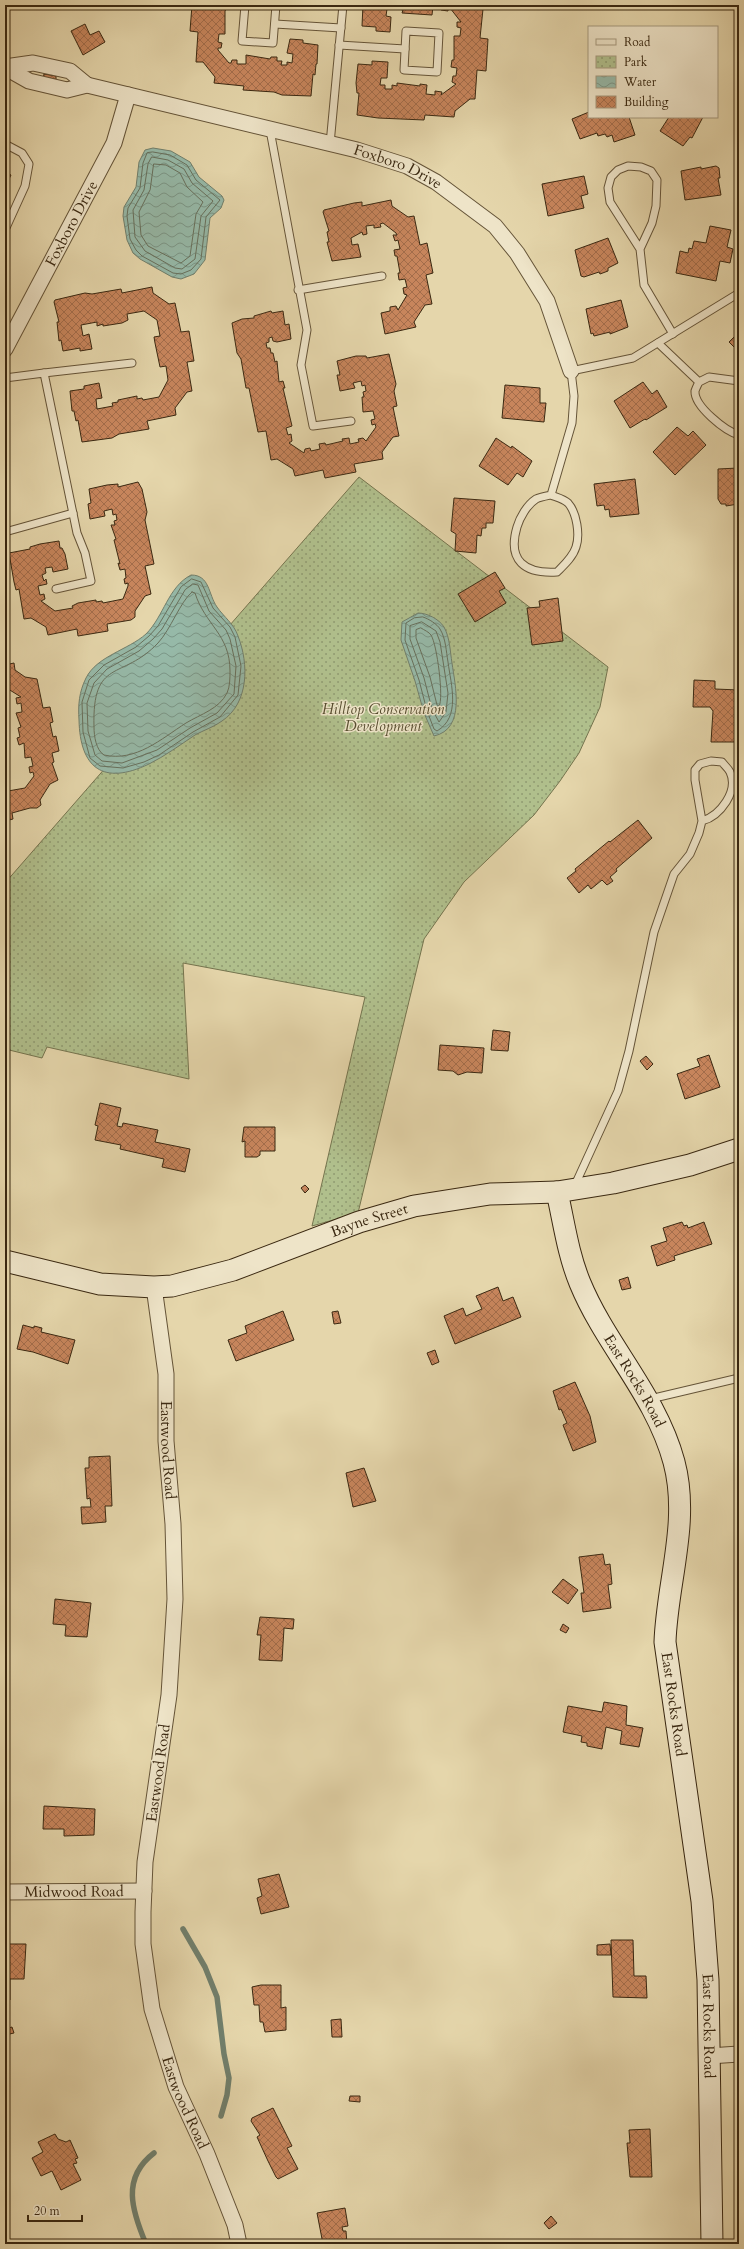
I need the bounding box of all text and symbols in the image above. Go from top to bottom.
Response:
legend [588,26,718,118]
text: Road [624,34,651,50]
text: Park [624,54,648,70]
text: Water [623,74,657,90]
text: Building [624,94,669,110]
street label: Foxboro Drive [351,140,447,194]
street label: Foxboro Drive [41,177,102,270]
park label: Hilltop Conservation Development [322,699,445,736]
street label: Bayne Street [328,1198,410,1242]
street label: East Rocks Road [599,1330,670,1430]
street label: Eastwood Road [156,1401,181,1500]
street label: East Rocks Road [657,1651,691,1758]
street label: Eastwood Road [141,1723,175,1823]
street label: Midwood Road [24,1881,124,1902]
street label: East Rocks Road [698,1973,719,2079]
street label: Eastwood Road [157,2054,213,2152]
scale bar [28,2197,82,2223]
text: 20 m [34,2203,61,2219]

